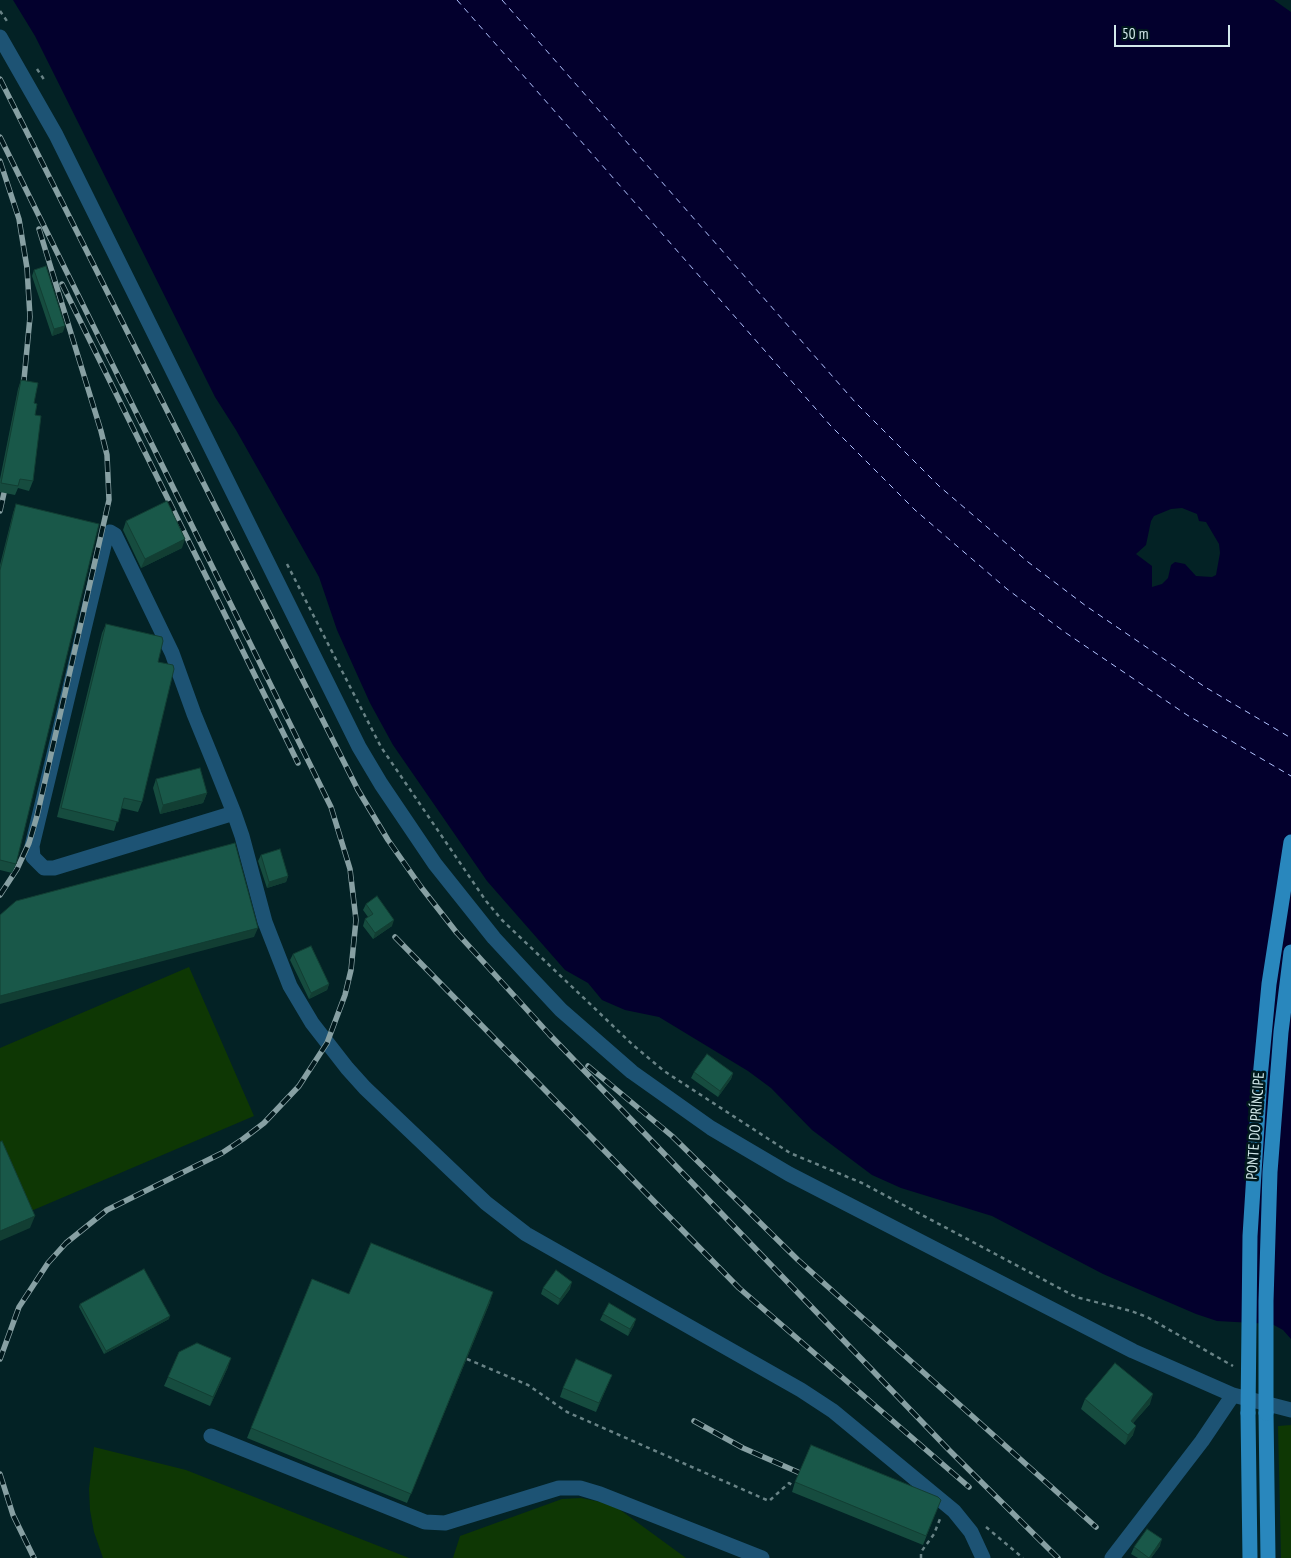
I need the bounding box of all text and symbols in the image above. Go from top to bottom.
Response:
scale bar [1116,15,1232,47]
text: 50 m [1122,24,1148,43]
street label: PONTE DO PRÍNCIPE [1243,1072,1269,1180]

